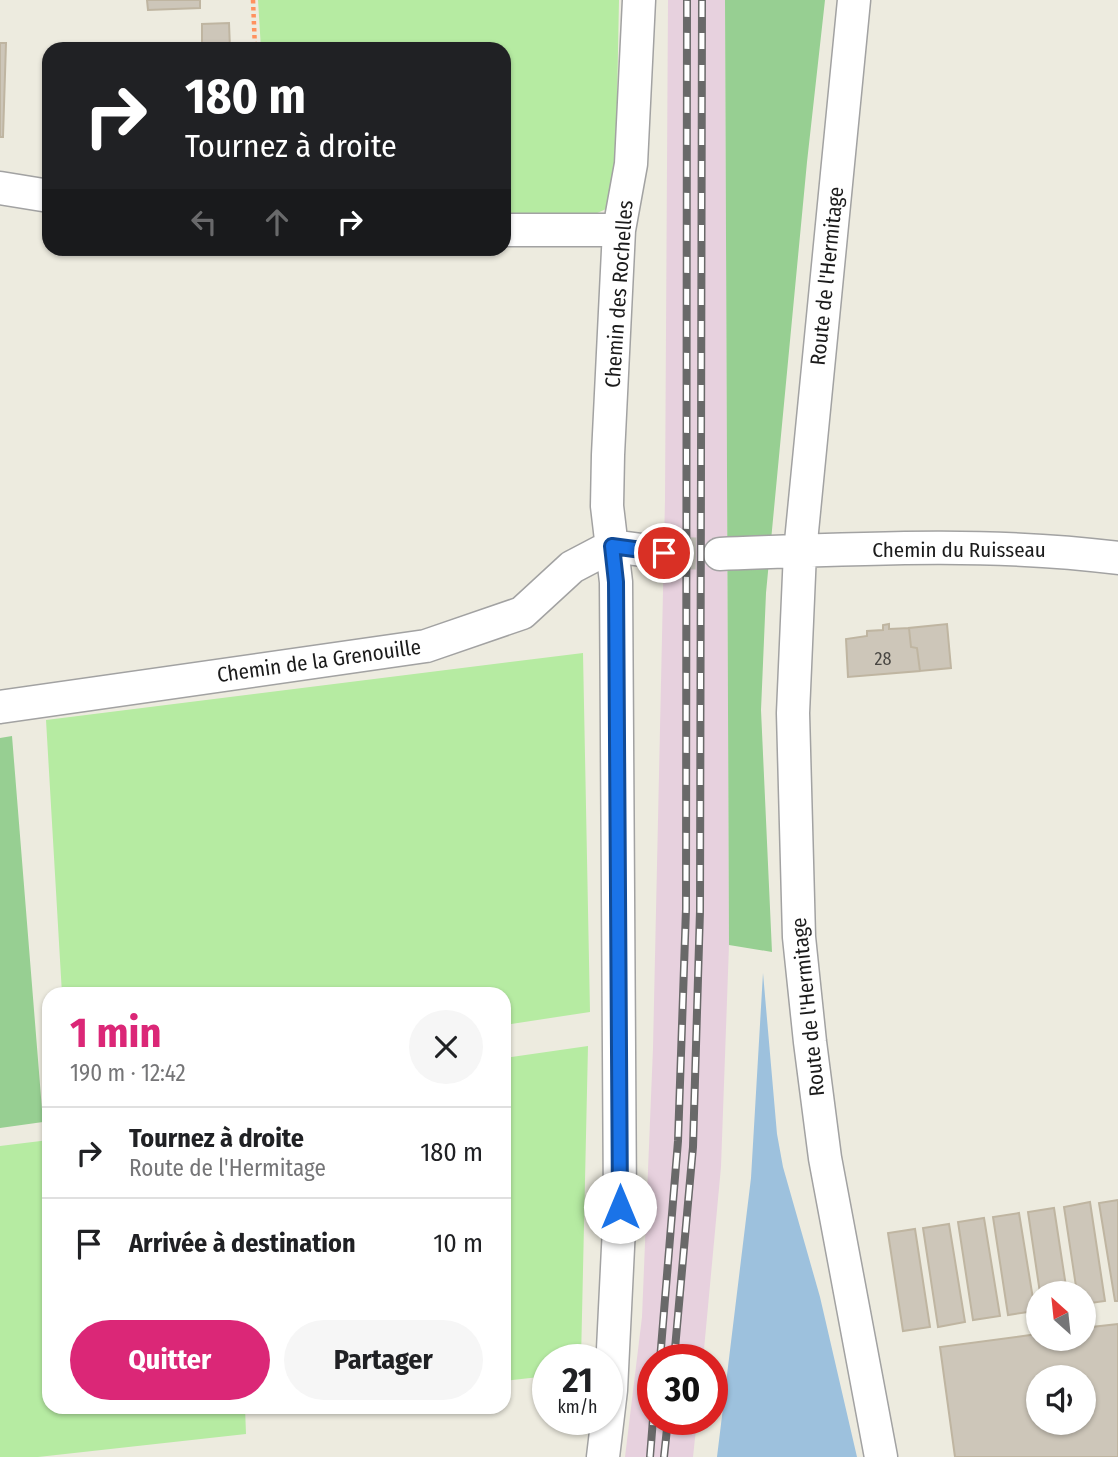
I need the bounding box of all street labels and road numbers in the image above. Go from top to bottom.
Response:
street label: Route de l'Hermitage [805,185,849,367]
street label: Chemin des Rochelles [599,199,639,389]
street label: Chemin du Ruisseau [872,537,1046,563]
street label: Chemin de la Grenouille [215,634,423,688]
street label: Route de l'Hermitage [786,916,830,1098]

